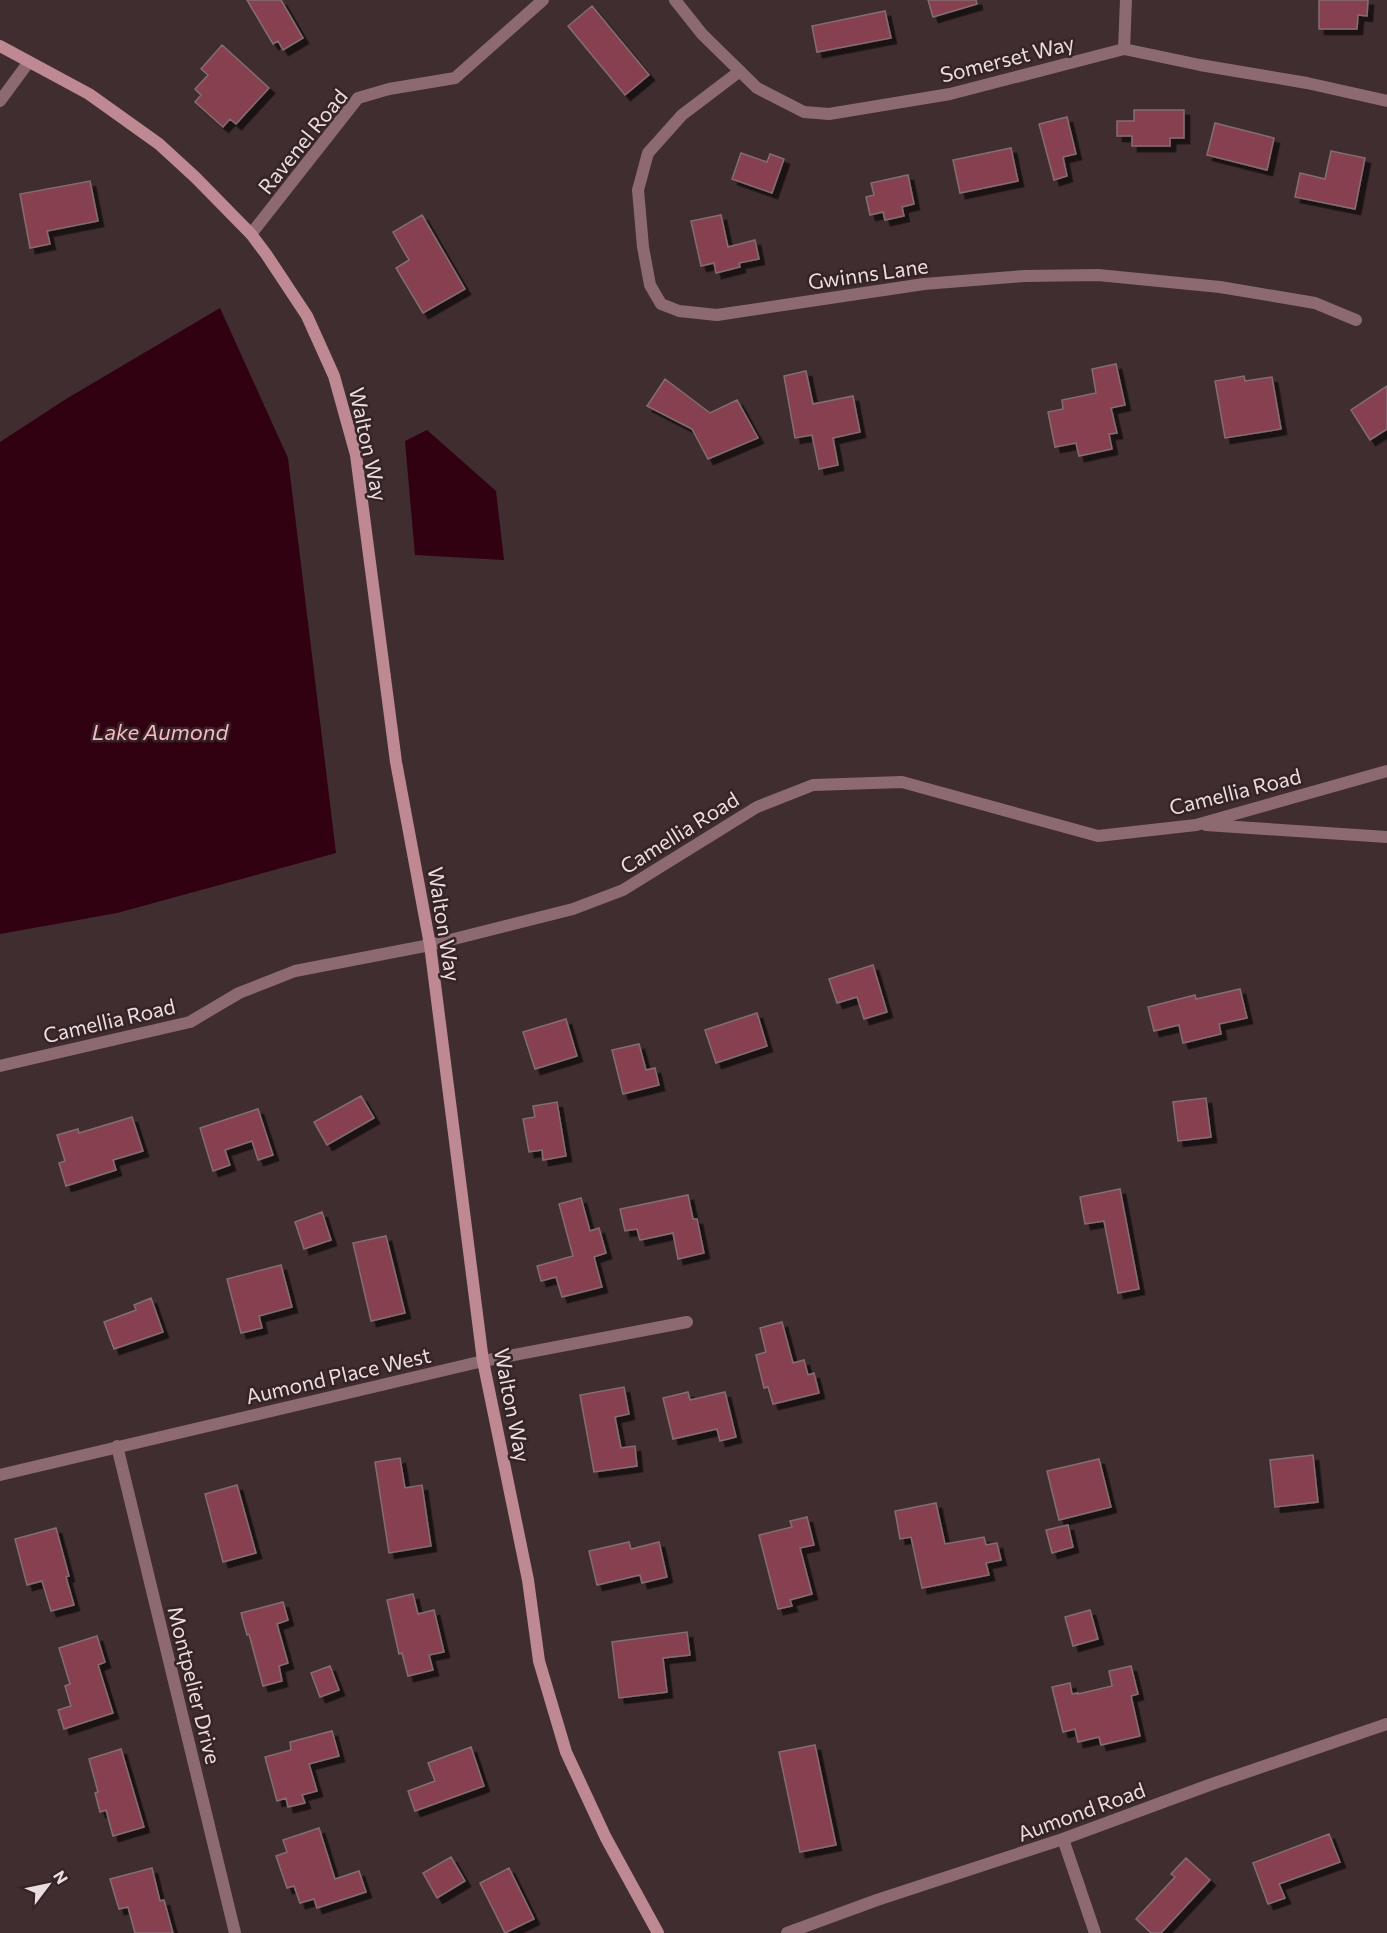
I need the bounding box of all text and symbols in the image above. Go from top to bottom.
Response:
street label: Somerset Way [937,29,1077,87]
street label: Ravenel Road [252,83,352,199]
street label: Gwinns Lane [806,252,930,294]
street label: Walton Way [345,385,393,503]
water label: Lake Aumond [92,718,229,745]
street label: Camellia Road [1167,763,1303,819]
street label: Camellia Road [615,786,743,878]
street label: Walton Way [424,865,466,983]
street label: Camellia Road [40,993,178,1047]
street label: Aumond Place West [243,1342,433,1408]
street label: Walton Way [490,1346,536,1464]
street label: Montpelier Drive [163,1604,227,1766]
street label: Aumond Road [1014,1776,1148,1846]
north arrow [18,1855,78,1915]
text: N [50,1867,72,1887]

